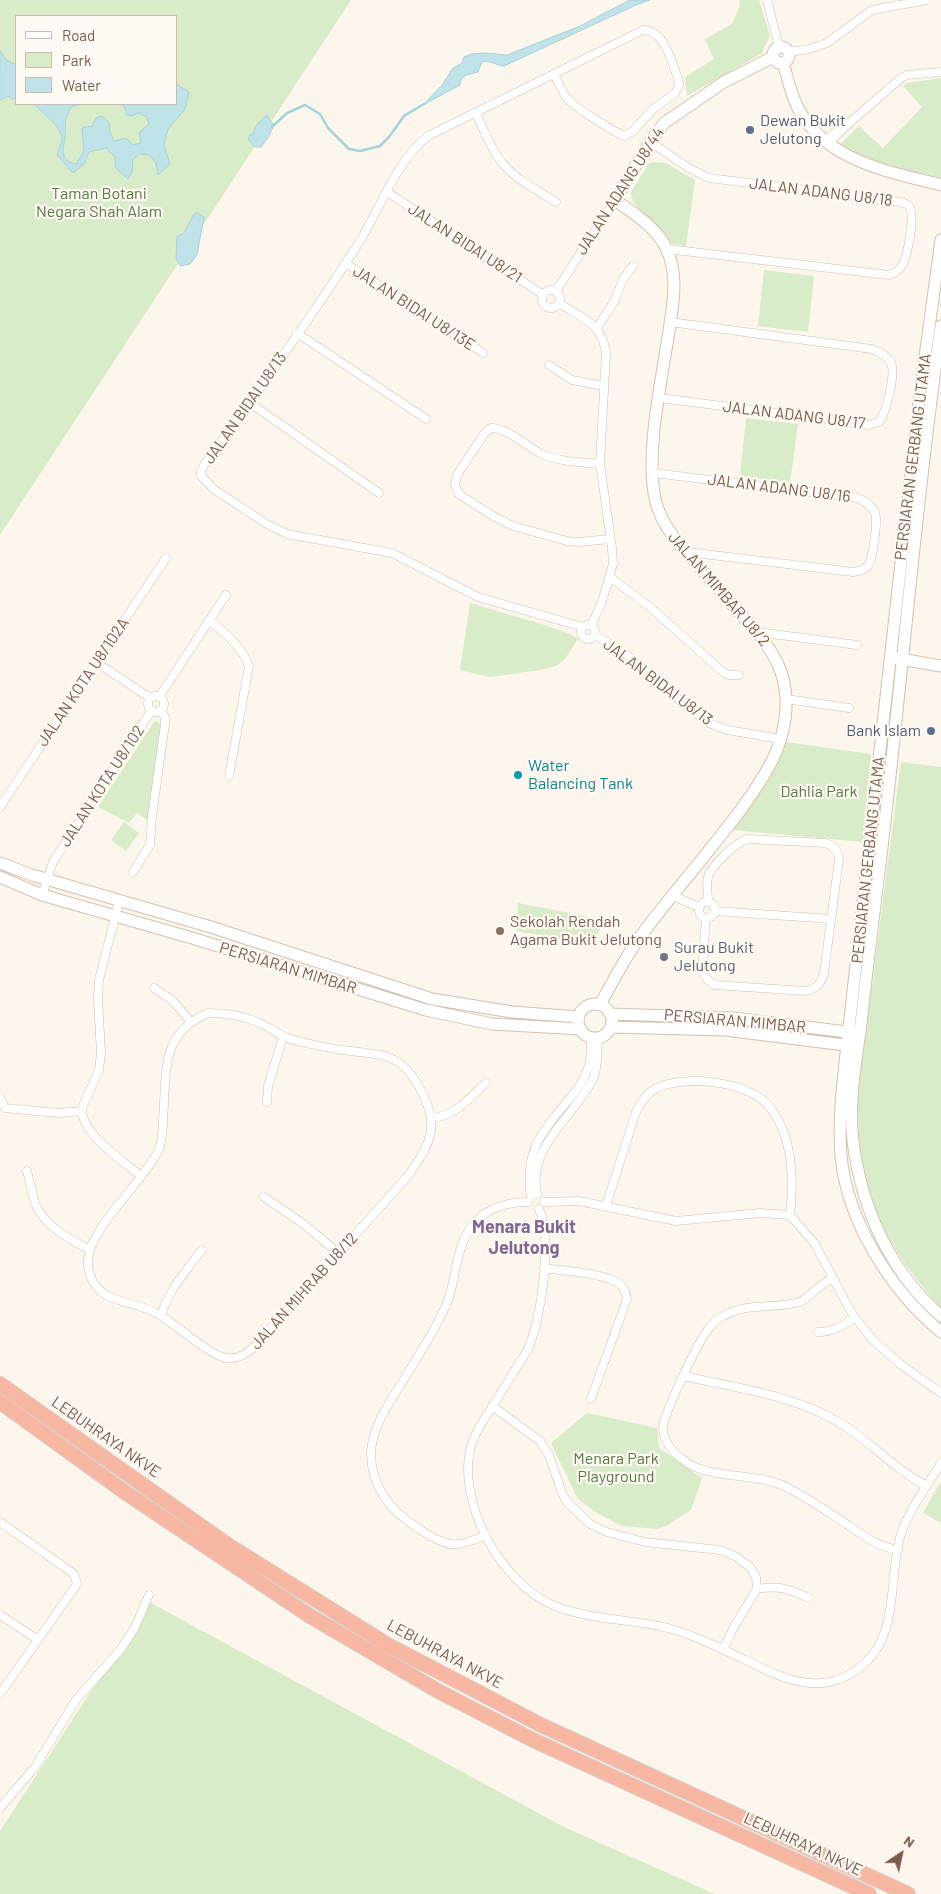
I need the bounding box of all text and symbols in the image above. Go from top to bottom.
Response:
legend [15,15,178,105]
text: Road [62,26,95,44]
text: Park [62,51,91,69]
text: Water [62,76,101,94]
place label: Dewan Bukit Jelutong [760,111,846,149]
street label: JALAN ADANG U8/44 [572,124,668,258]
marker: Dewan Bukit Jelutong [744,124,756,136]
street label: JALAN ADANG U8/18 [748,174,894,210]
park label: Taman Botani Negara Shah Alam [36,184,162,222]
street label: JALAN BIDAI U8/21 [404,199,526,287]
street label: JALAN BIDAI U8/13E [349,261,479,355]
street label: JALAN BIDAI U8/13 [199,348,291,468]
street label: PERSIARAN GERBANG UTAMA [891,353,935,561]
street label: JALAN ADANG U8/17 [722,397,866,433]
street label: JALAN ADANG U8/16 [706,470,852,506]
street label: JALAN MIMBAR U8/2 [664,528,774,650]
street label: JALAN KOTA U8/102A [33,614,133,750]
street label: JALAN BIDAI U8/13 [600,635,716,729]
place label: Bank Islam [846,721,921,741]
street label: JALAN KOTA U8/102 [56,722,148,850]
marker: Bank Islam [925,725,937,737]
street label: PERSIARAN GERBANG UTAMA [848,755,888,965]
place label: Water Balancing Tank [528,756,633,794]
marker: Water Balancing Tank [512,769,524,781]
park label: Dahlia Park [780,782,858,802]
place label: Sekolah Rendah Agama Bukit Jelutong [510,912,662,950]
marker: Sekolah Rendah Agama Bukit Jelutong [494,925,506,937]
street label: PERSIARAN MIMBAR [217,938,359,998]
place label: Surau Bukit Jelutong [674,938,754,976]
marker: Surau Bukit Jelutong [658,951,670,963]
street label: PERSIARAN MIMBAR [663,1005,807,1037]
district label: Menara Bukit Jelutong [472,1216,576,1258]
street label: JALAN MIHRAB U8/12 [246,1229,362,1353]
street label: LEBUHRAYA NKVE [48,1392,164,1482]
park label: Menara Park Playground [573,1449,659,1487]
street label: LEBUHRAYA NKVE [384,1615,506,1693]
street label: LEBUHRAYA NKVE [741,1808,865,1880]
north arrow [876,1829,926,1879]
text: N [901,1831,918,1851]

